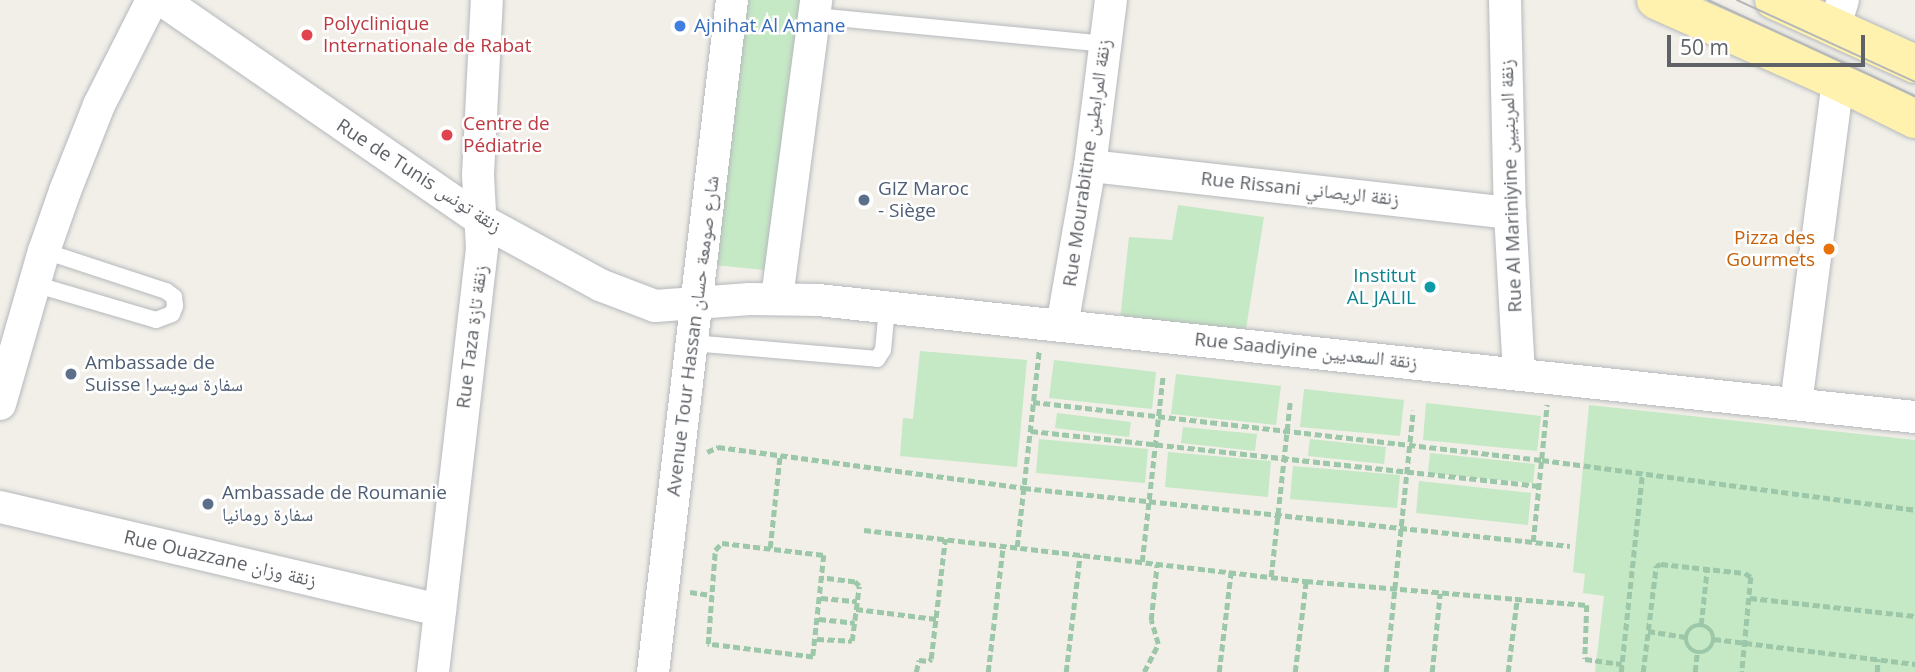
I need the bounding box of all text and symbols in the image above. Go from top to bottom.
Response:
place label: Polyclinique Internationale de Rabat [323,13,531,57]
place label: Ajnihat Al Amane [694,15,845,37]
marker: Ajnihat Al Amane [672,18,688,34]
scale bar [1670,21,1868,65]
marker: Polyclinique Internationale de Rabat [297,25,317,45]
text: 50 m [1680,33,1729,61]
street label: Rue Mourabitine زنقة المرابطين [1058,38,1116,288]
street label: Rue Al Mariniyine زنقة المرينيين [1495,59,1527,313]
place label: Centre de Pédiatrie [463,113,550,157]
street label: Rue de Tunis زنقة تونس [332,114,506,238]
marker: Centre de Pédiatrie [437,125,457,145]
street label: Rue Rissani زنقة الريصاني [1200,167,1400,211]
street label: Avenue Tour Hassan شارع صومعة حسان [662,174,724,498]
place label: GIZ Maroc - Siège [878,178,969,222]
marker: GIZ Maroc - Siège [856,192,872,208]
place label: Pizza des Gourmets [1726,227,1815,271]
marker: Pizza des Gourmets [1821,241,1837,257]
street label: Rue Taza زنقة تازة [452,264,492,410]
place label: Institut AL JALIL [1347,265,1416,309]
marker: Institut AL JALIL [1422,279,1438,295]
street label: Rue Saadiyine زنقة السعديين [1193,328,1419,374]
place label: Ambassade de Suisse سفارة سويسرا [85,352,243,396]
marker: Ambassade de Suisse سفارة سويسرا [63,366,79,382]
place label: Ambassade de Roumanie سفارة رومانيا [222,482,447,526]
marker: Ambassade de Roumanie سفارة رومانيا [200,496,216,512]
street label: Rue Ouazzane زنقة وزان [122,526,318,592]

